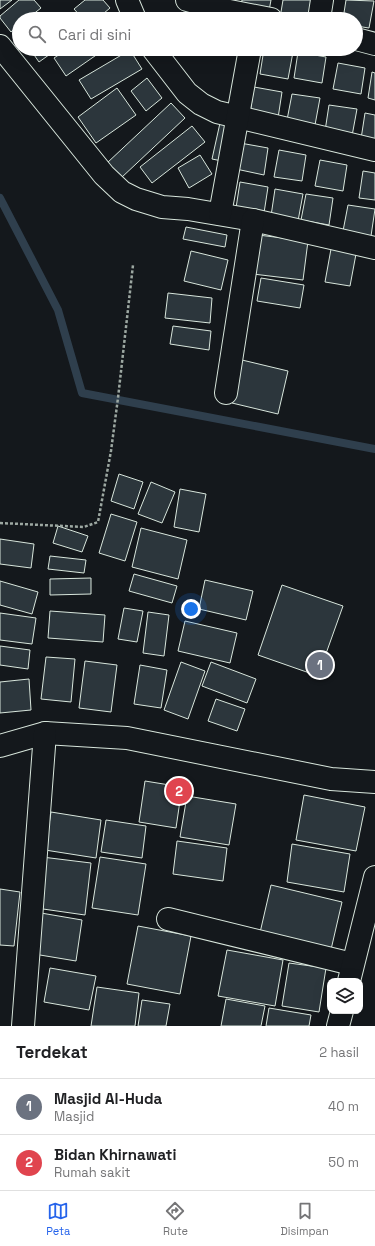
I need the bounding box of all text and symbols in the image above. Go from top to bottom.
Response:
search box [12,12,363,56]
icon: search [26,23,48,45]
text: Cari di sini [58,25,131,44]
your location [181,599,201,619]
pin: 1 [307,650,333,680]
pin: 2 [166,776,192,806]
map controls [327,978,363,1014]
button: layers [327,978,363,1014]
text: Terdekat [16,1041,88,1063]
text: 2 hasil [319,1044,359,1061]
text: Masjid Al-Huda [54,1089,162,1108]
text: 1 [26,1098,32,1115]
text: 40 m [328,1098,359,1115]
text: Masjid [54,1108,94,1125]
text: Bidan Khirnawati [54,1145,176,1164]
text: 2 [25,1154,33,1171]
text: 50 m [328,1154,359,1171]
text: Rumah sakit [54,1164,131,1181]
tab: Peta [46,1200,70,1238]
tab: Rute [163,1200,188,1238]
tab: Disimpan [281,1200,329,1238]

